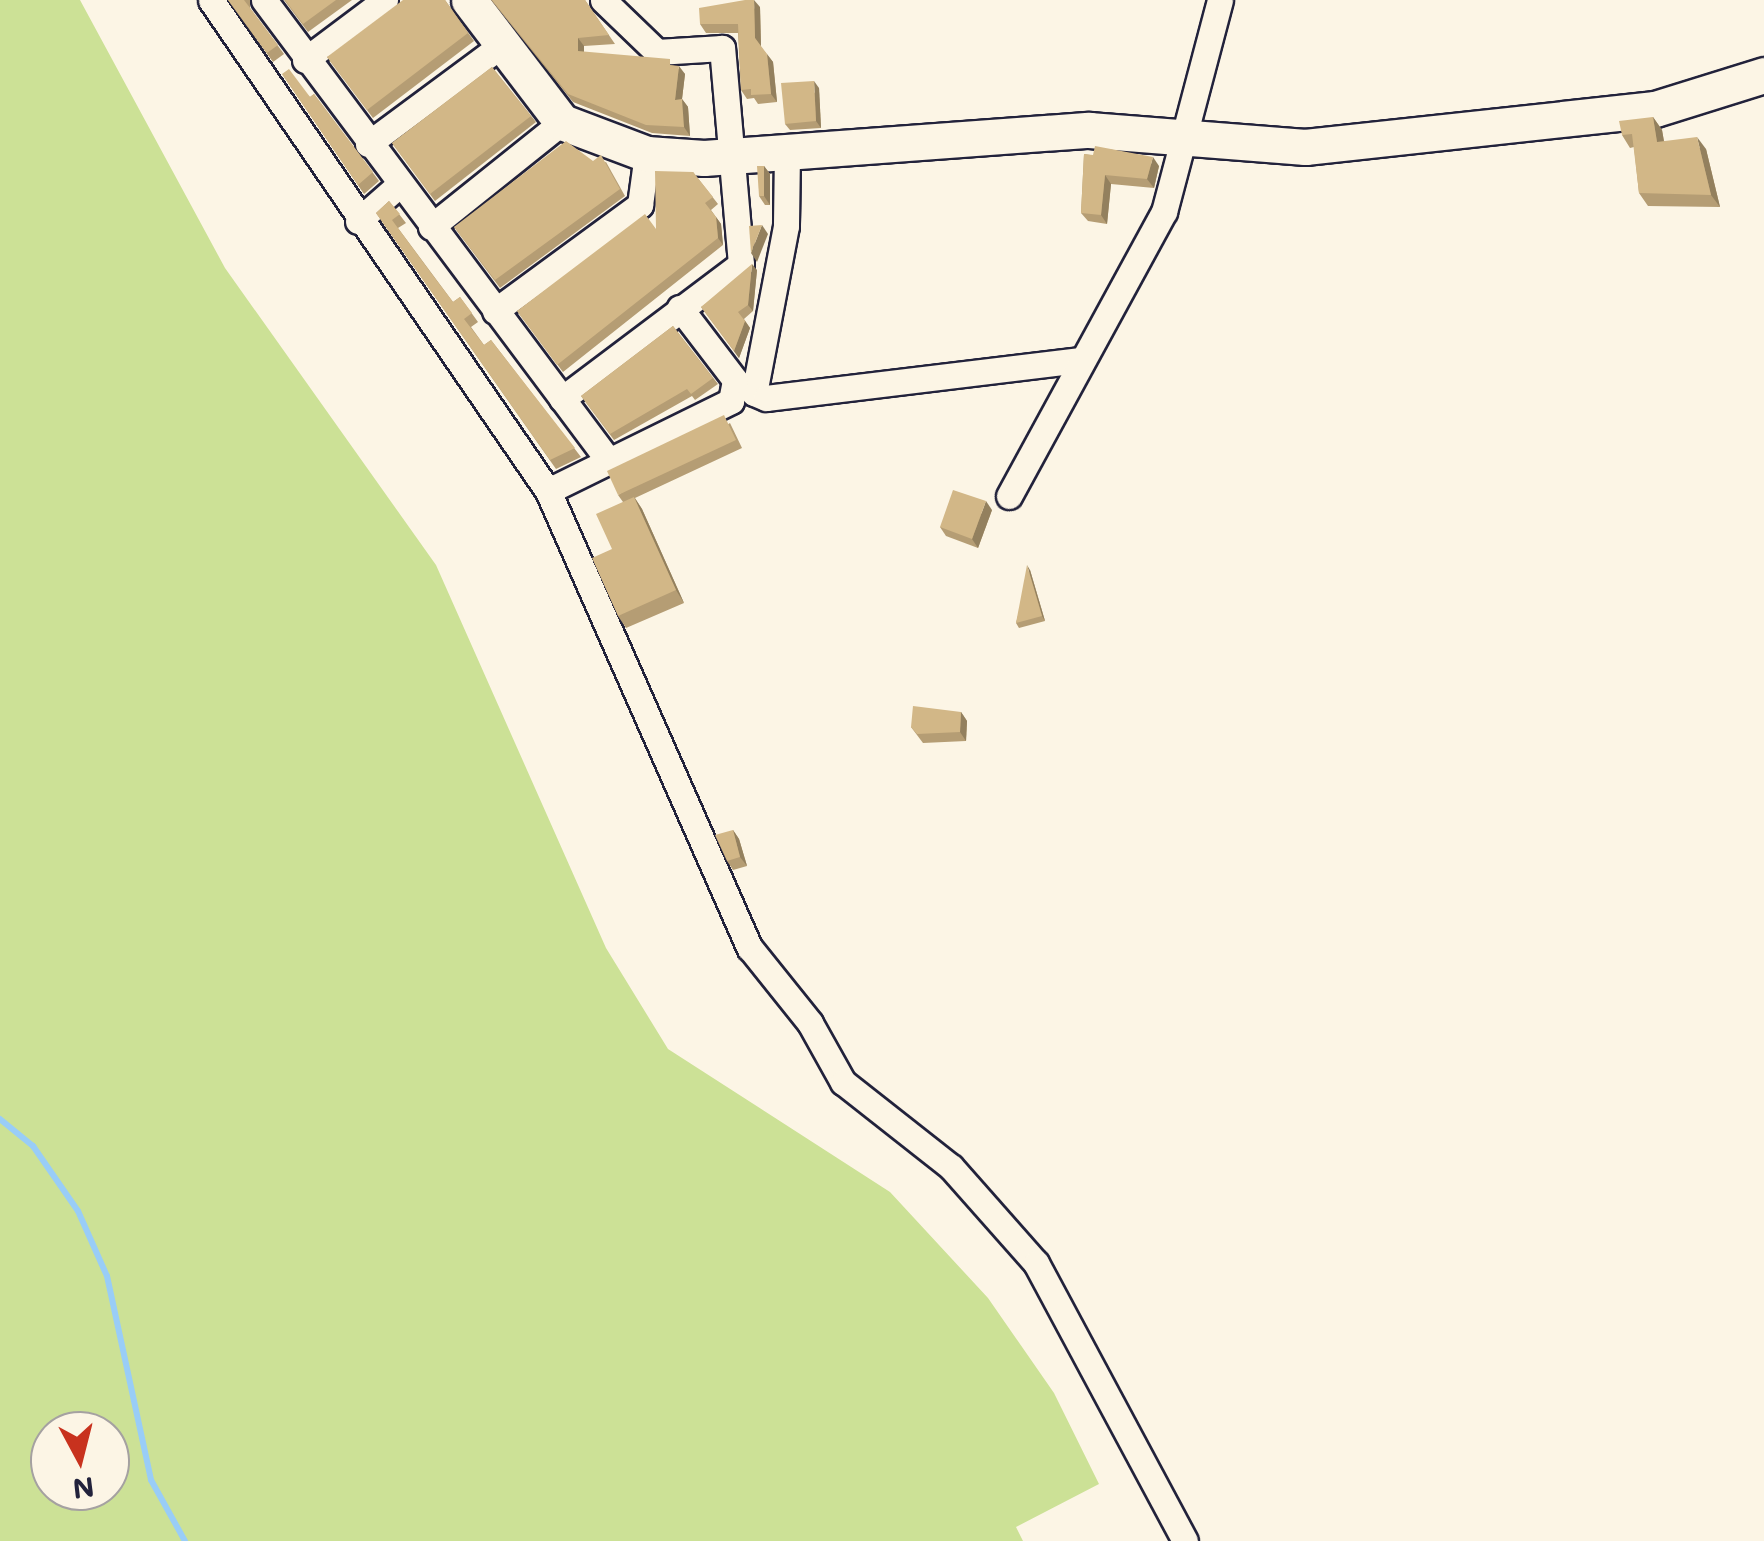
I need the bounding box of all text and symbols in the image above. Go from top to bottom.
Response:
north arrow [30,1411,130,1511]
text: N [71,1470,96,1508]

